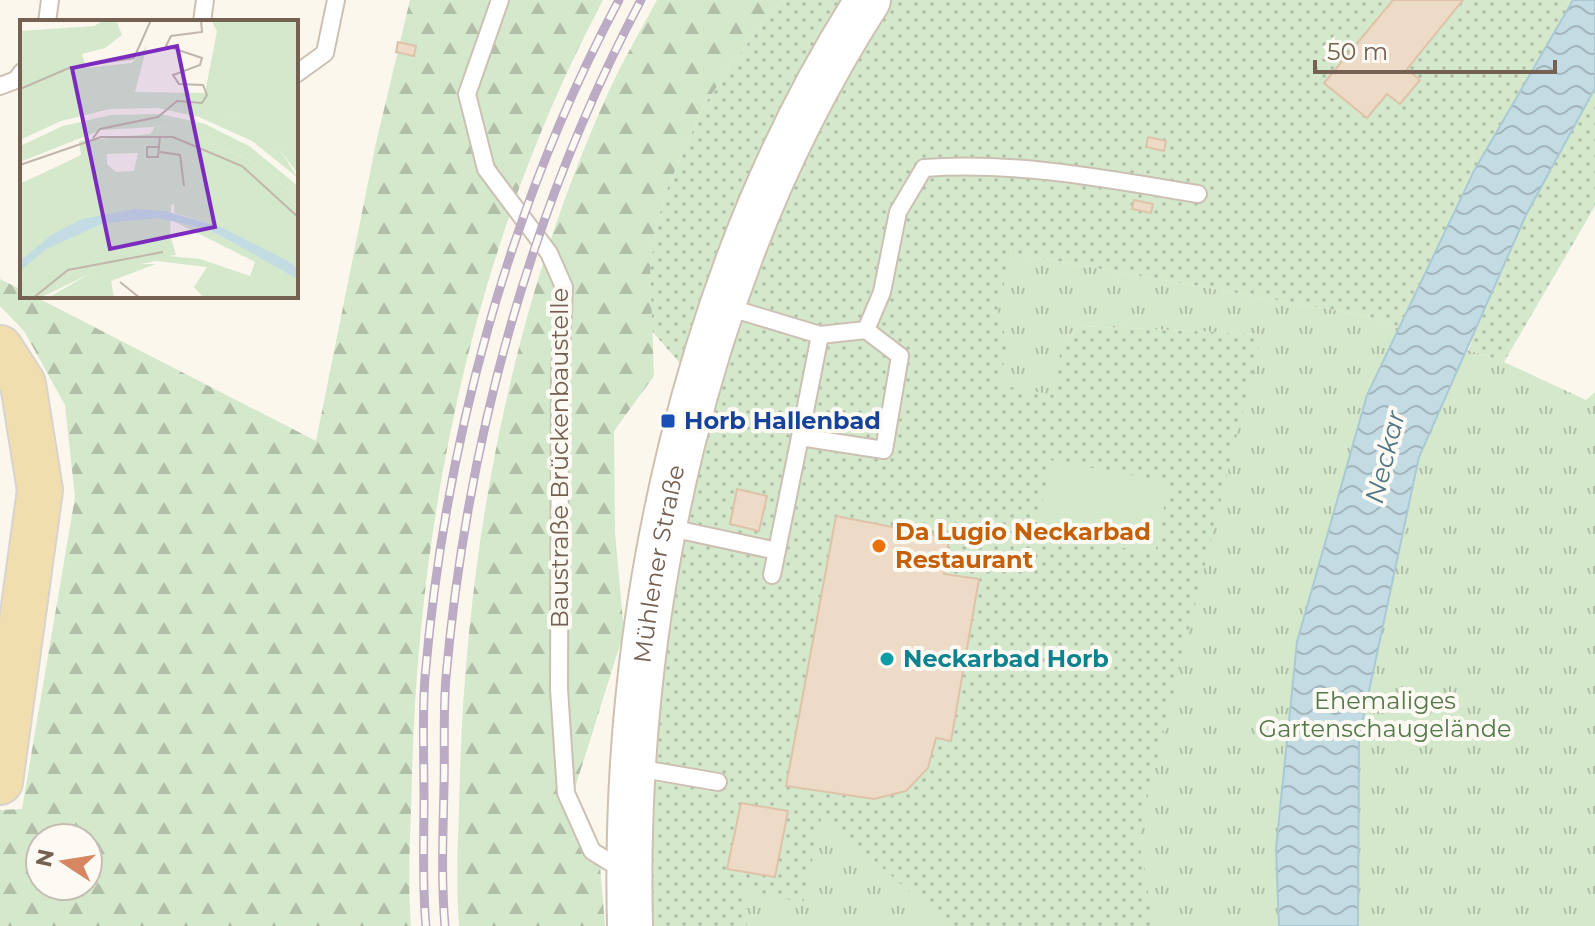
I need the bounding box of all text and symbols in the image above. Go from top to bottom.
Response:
inset map [20,20,298,298]
scale bar [1315,24,1555,74]
text: 50 m [1327,37,1388,66]
street label: Baustraße Brückenbaustelle [545,288,574,628]
place label: Horb Hallenbad [684,406,881,435]
water label: Neckar [1358,407,1412,507]
marker: Horb Hallenbad [659,412,677,430]
street label: Mühlener Straße [627,462,691,665]
place label: Da Lugio Neckarbad Restaurant [895,517,1151,574]
marker: Da Lugio Neckarbad Restaurant [870,537,888,555]
place label: Neckarbad Horb [903,644,1109,673]
marker: Neckarbad Horb [878,650,896,668]
park label: Ehemaliges Gartenschaugelände [1259,686,1511,743]
north arrow [24,822,104,902]
text: N [30,846,60,869]

